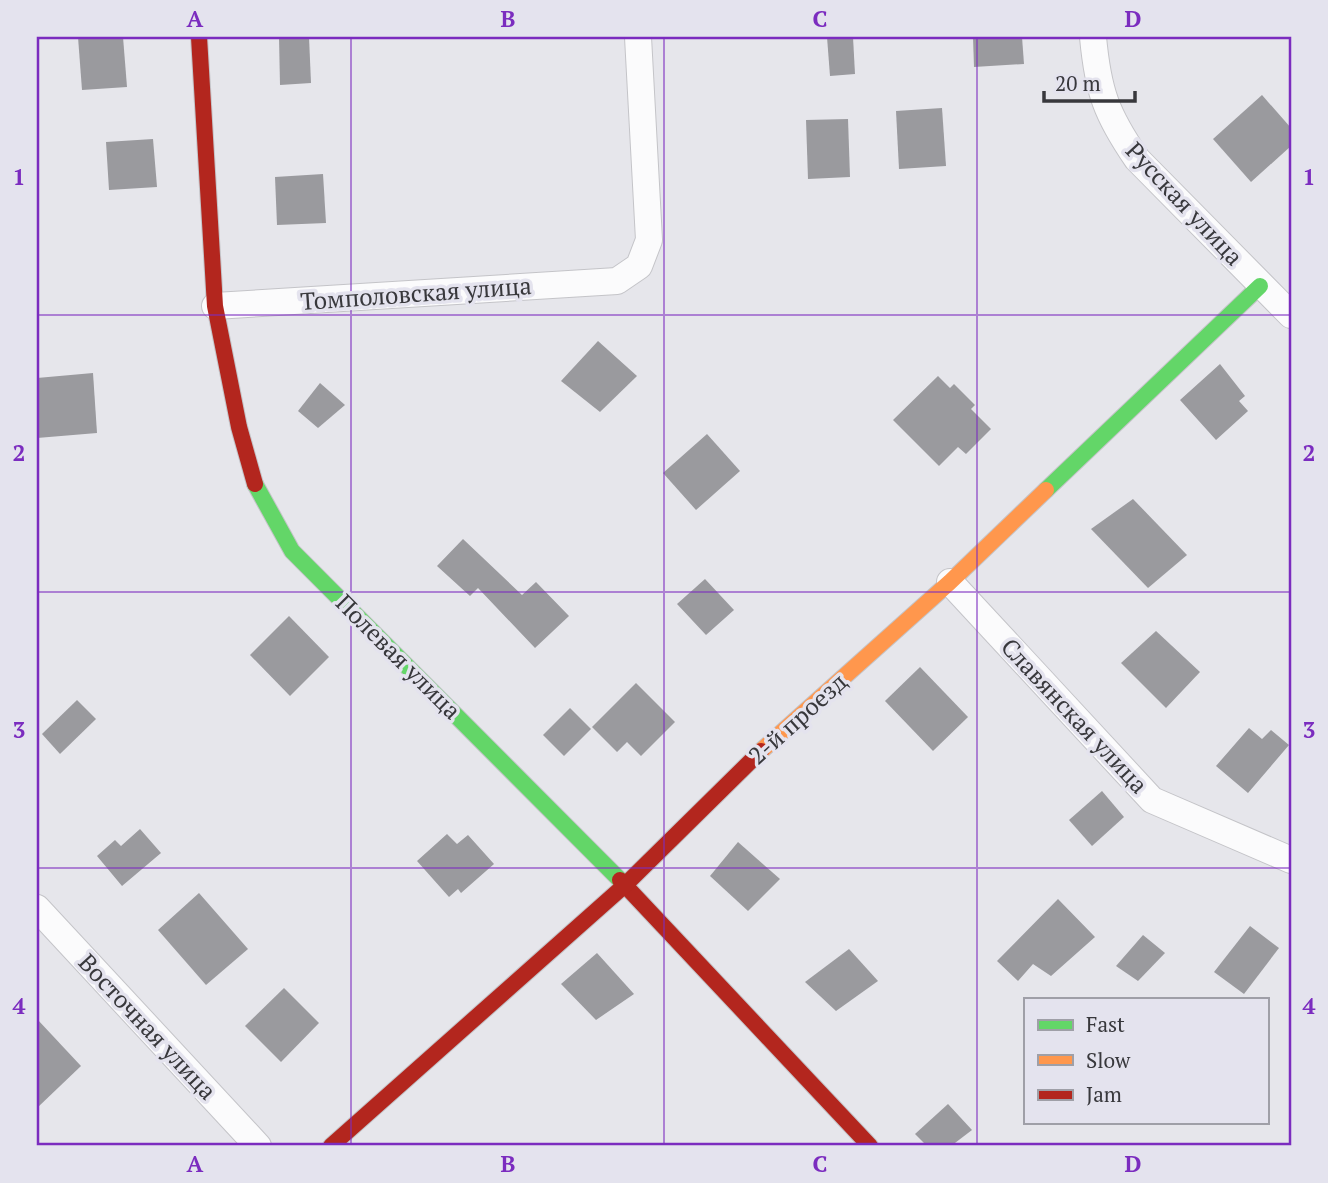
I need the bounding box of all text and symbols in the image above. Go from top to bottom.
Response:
text: A [187,3,204,34]
text: B [501,3,516,34]
text: C [813,3,828,34]
text: D [1125,3,1142,34]
scale bar [1044,60,1136,104]
text: 20 m [1055,69,1101,97]
street label: Русская улица [1119,135,1250,272]
text: 1 [13,161,26,192]
text: 1 [1303,161,1316,192]
street label: Томполовская улица [299,269,533,317]
text: 2 [13,437,26,468]
text: 2 [1303,437,1316,468]
street label: Полевая улица [329,587,468,726]
street label: Славянская улица [994,631,1155,800]
street label: 2-й проезд [741,665,854,771]
text: 3 [13,714,26,745]
text: 3 [1303,714,1316,745]
street label: Восточная улица [72,946,224,1106]
text: 4 [13,990,26,1021]
text: 4 [1303,990,1316,1021]
legend [1024,998,1268,1124]
text: Fast [1086,1010,1125,1038]
text: Slow [1086,1046,1131,1074]
text: Jam [1086,1080,1122,1108]
text: A [187,1148,204,1179]
text: B [501,1148,516,1179]
text: C [813,1148,828,1179]
text: D [1125,1148,1142,1179]

